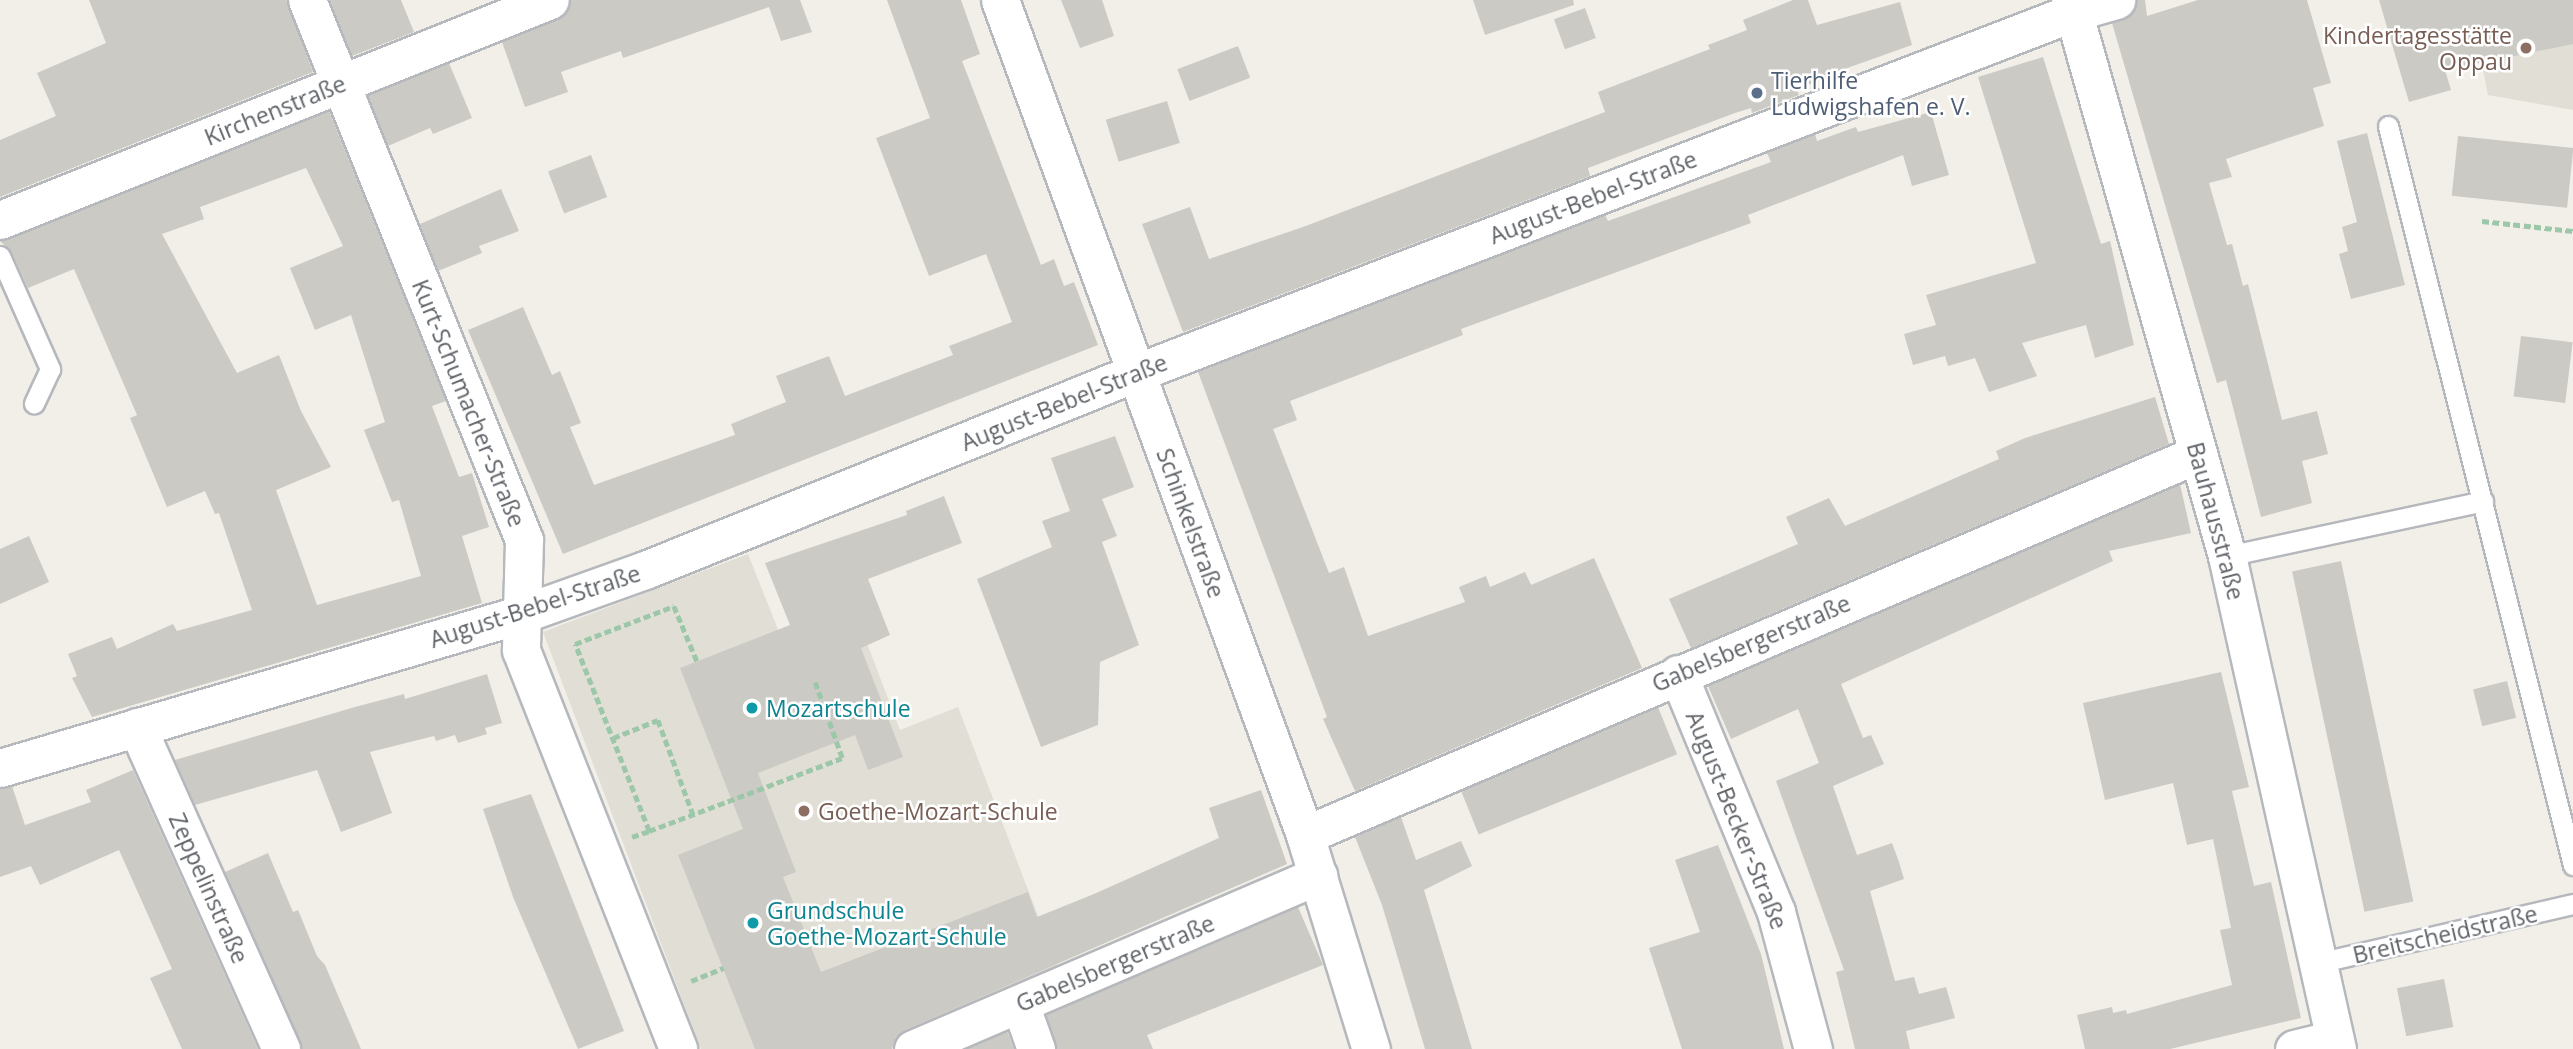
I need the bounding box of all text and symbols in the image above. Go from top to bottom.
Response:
place label: Kindertagesstätte Oppau [2323,21,2512,75]
marker: Kindertagesstätte Oppau [2518,40,2534,56]
place label: Tierhilfe Ludwigshafen e. V. [1771,66,1971,120]
street label: Kirchenstraße [200,69,350,151]
marker: Tierhilfe Ludwigshafen e. V. [1749,85,1765,101]
street label: August-Bebel-Straße [1485,145,1701,249]
street label: Kurt-Schumacher-Straße [407,275,531,531]
street label: August-Bebel-Straße [957,348,1171,456]
street label: Bauhausstraße [2182,439,2250,603]
street label: Schinkelstraße [1151,445,1231,601]
street label: August-Bebel-Straße [426,559,644,653]
street label: Gabelsbergerstraße [1648,589,1854,697]
place label: Mozartschule [766,694,911,722]
marker: Mozartschule [744,700,760,716]
street label: August-Becker-Straße [1681,707,1793,933]
place label: Goethe-Mozart-Schule [818,797,1058,825]
marker: Goethe-Mozart-Schule [796,803,812,819]
street label: Zeppelinstraße [164,809,254,967]
place label: Grundschule Goethe-Mozart-Schule [767,896,1007,950]
street label: Breitscheidstraße [2350,899,2540,969]
street label: Gabelsbergerstraße [1012,909,1218,1017]
marker: Grundschule Goethe-Mozart-Schule [745,915,761,931]

